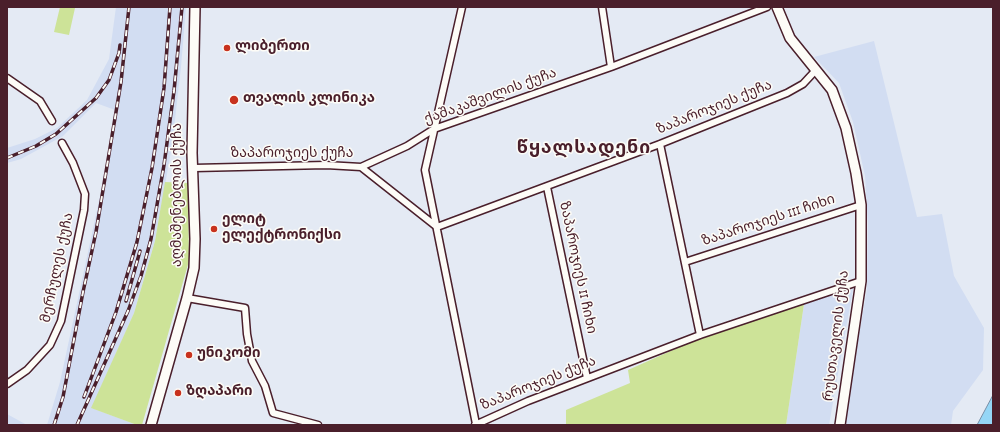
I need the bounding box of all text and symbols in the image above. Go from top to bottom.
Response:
place label: ლიბერთი [235,40,310,56]
marker: ლიბერთი [222,43,232,53]
street label: ქაშაკაშვილის ქუჩა [423,66,559,130]
street label: ზაპაროჯიეს ქუჩა [655,78,775,140]
place label: თვალის კლინიკა [243,92,375,108]
marker: თვალის კლინიკა [228,94,240,106]
street label: აღმაშენებლის ქუჩა [171,123,187,267]
district label: წყალსადენი [517,140,651,162]
street label: ზაპაროჯიეს ქუჩა [231,147,353,163]
street label: ზაპაროჯიეს III ჩიხი [700,193,838,251]
street label: ზაპაროჯიეს II ჩიხი [554,200,598,336]
street label: მერჩულეს ქუჩა [39,211,79,325]
place label: ელიტ ელექტრონიქსი [222,213,341,246]
marker: ელიტ ელექტრონიქსი [209,224,219,234]
street label: რუსთაველის ქუჩა [822,270,854,402]
place label: უნიკომი [197,347,260,363]
marker: უნიკომი [184,350,194,360]
street label: ზაპაროჯიეს ქუჩა [479,354,599,416]
place label: ზღაპარი [186,385,252,401]
marker: ზღაპარი [173,388,183,398]

